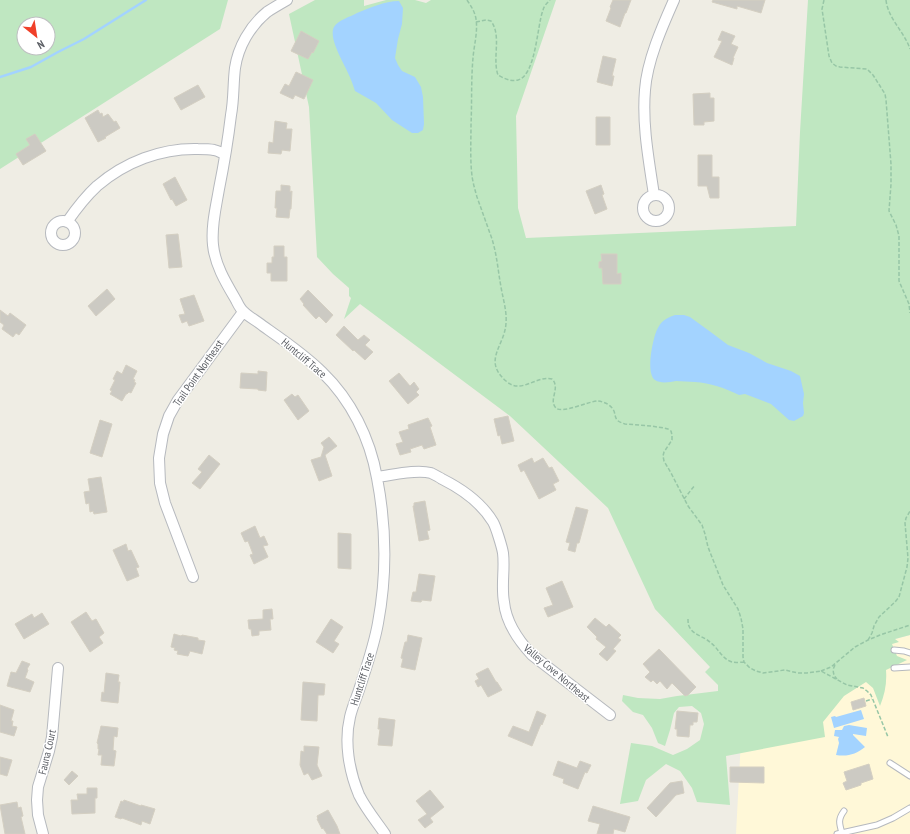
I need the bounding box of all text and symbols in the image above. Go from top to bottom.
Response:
north arrow [16,16,56,56]
text: N [35,37,47,52]
street label: Huntcliff Trace [279,335,330,381]
street label: Trail Point Northeast [170,337,226,409]
street label: Valley Cove Northeast [520,640,593,705]
street label: Huntcliff Trace [347,650,377,707]
street label: Fauna Court [35,728,59,776]

